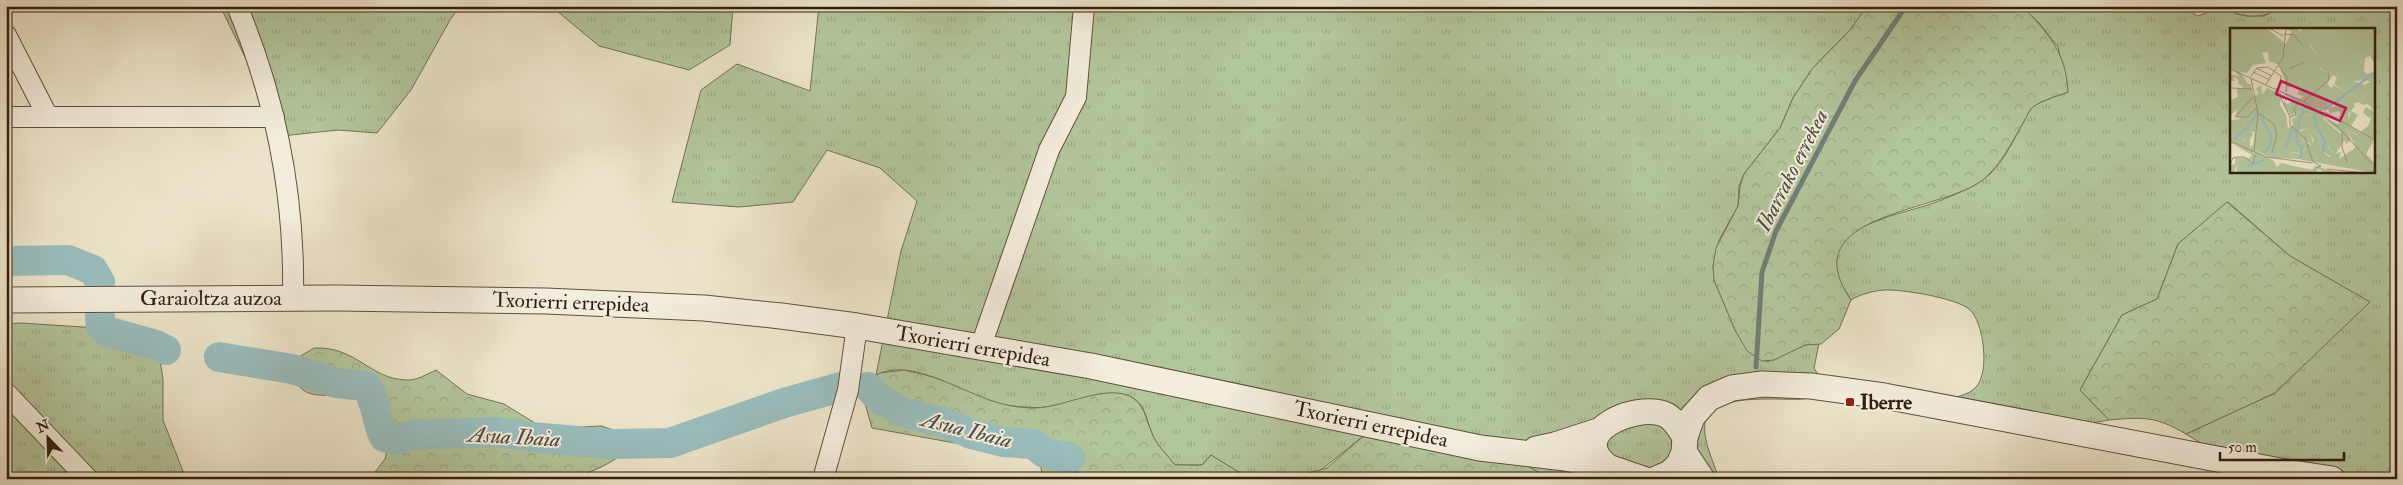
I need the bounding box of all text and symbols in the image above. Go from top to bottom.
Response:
inset map [2230,28,2376,172]
water label: Ibarrako errekea [1749,105,1835,237]
street label: Garaioltza auzoa [140,285,282,312]
street label: Txorierri errepidea [492,286,650,319]
street label: Txorierri errepidea [893,320,1053,373]
place label: Iberre [1860,389,1912,416]
street label: Txorierri errepidea [1291,395,1451,454]
marker: Iberre [1844,396,1856,408]
water label: Asua Ibaia [917,405,1015,455]
north arrow [22,412,72,462]
text: N [33,416,53,437]
water label: Asua Ibaia [465,420,561,453]
scale bar [2220,430,2344,462]
text: 50 m [2228,438,2257,457]

